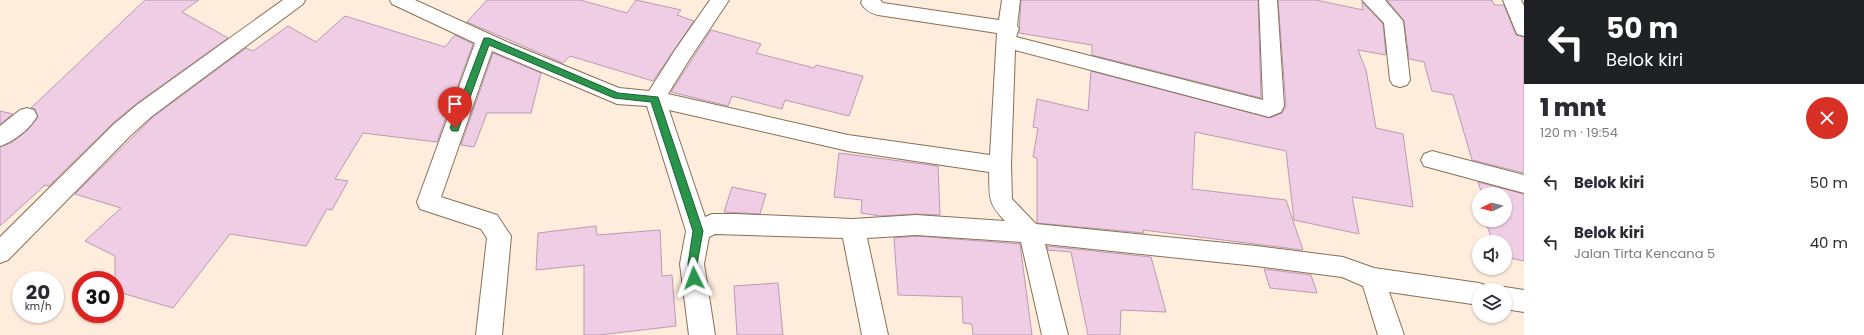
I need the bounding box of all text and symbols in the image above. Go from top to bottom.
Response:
text: 50 m [1606,9,1678,48]
icon: left [1540,16,1592,68]
text: Belok kiri [1606,47,1683,72]
pin [438,87,472,128]
text: 1 mnt [1540,91,1606,124]
icon: arrive [444,93,466,115]
button: close [1806,97,1848,139]
text: 120 m · 19:54 [1540,123,1618,142]
icon: left [1540,171,1562,193]
text: Belok kiri [1574,172,1644,193]
text: 50 m [1810,172,1848,193]
north arrow [1472,187,1512,227]
map controls [1472,187,1512,323]
text: Belok kiri [1574,222,1644,243]
icon: left [1540,231,1562,253]
text: 40 m [1810,232,1848,253]
button: sound [1472,235,1512,275]
text: Jalan Tirta Kencana 5 [1574,244,1715,263]
position arrow [673,257,715,299]
speed limit sign: 30 [72,271,124,323]
text: 20 [26,278,50,306]
button: layers [1472,283,1512,323]
text: km/h [25,299,51,314]

